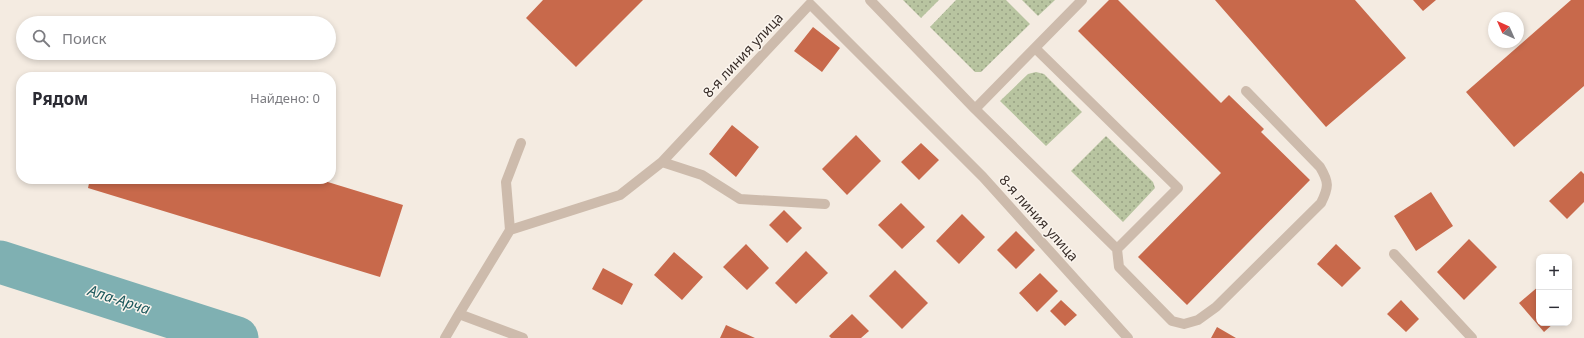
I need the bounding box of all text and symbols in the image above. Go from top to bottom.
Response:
street label: 8-я линия улица [698,8,787,101]
north arrow [1488,12,1524,48]
search box [16,16,336,60]
icon: search [30,27,52,49]
text: Поиск [62,28,107,48]
text: Рядом [32,87,88,110]
text: Найдено: 0 [250,89,320,107]
street label: 8-я линия улица [996,170,1083,265]
map controls [1536,254,1572,326]
button: + [1536,254,1572,290]
water label: Ала-Арча [85,279,153,319]
button: − [1536,290,1572,326]

